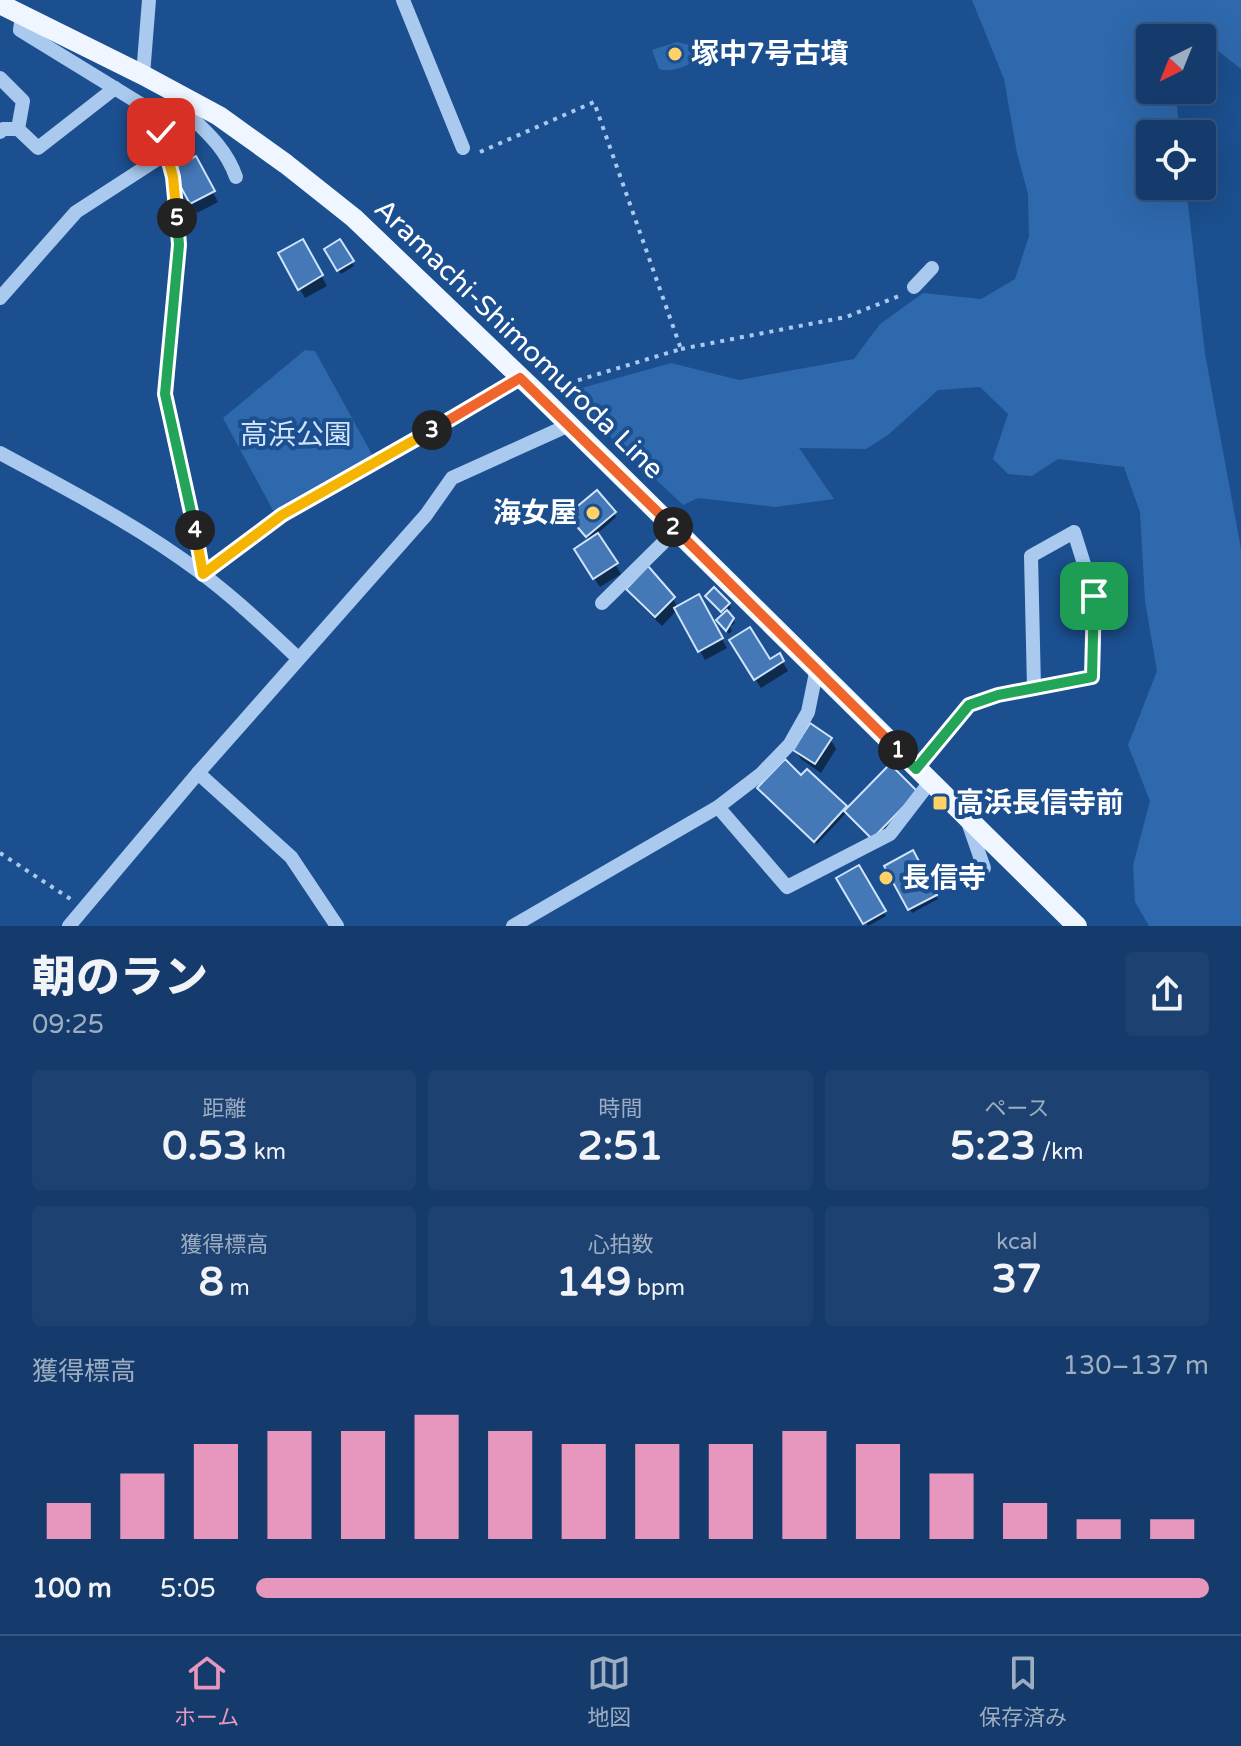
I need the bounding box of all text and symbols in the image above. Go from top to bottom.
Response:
north arrow [1136,24,1216,104]
map controls [1136,24,1216,200]
place label: 塚中7号古墳 [691,37,849,71]
marker: 塚中7号古墳 [666,45,684,63]
pin [127,98,195,166]
icon: check [139,110,183,154]
button: locate [1136,120,1216,200]
street label: Aramachi-Shimomuroda Line [367,192,671,486]
pin: 5 [157,198,197,238]
text: 5 [170,205,184,231]
pin: 3 [412,410,452,450]
text: 3 [425,417,439,443]
park label: 高浜公園 [240,418,352,452]
place label: 海女屋 [493,496,577,530]
marker: 海女屋 [584,504,602,522]
pin: 2 [653,507,693,547]
pin: 4 [175,510,215,550]
text: 2 [666,514,680,540]
text: 4 [188,517,202,543]
pin [1060,562,1128,630]
icon: arrive [1072,574,1116,618]
pin: 1 [878,730,918,770]
text: 1 [891,737,905,763]
place label: 高浜長信寺前 [956,786,1124,820]
marker: 高浜長信寺前 [931,794,949,812]
place label: 長信寺 [902,861,986,895]
marker: 長信寺 [877,869,895,887]
text: 朝のラン [32,952,208,1005]
button: share [1125,952,1209,1036]
text: 09:25 [32,1009,104,1040]
text: 距離 [202,1096,246,1122]
text: 時間 [598,1096,643,1122]
text: ペース [984,1096,1049,1122]
text: 0.53 [162,1122,248,1170]
text: 2:51 [578,1122,663,1170]
text: 5:23 [950,1122,1036,1170]
text: km [248,1139,286,1165]
text: /km [1036,1139,1084,1165]
text: kcal [996,1229,1038,1255]
text: 獲得標高 [180,1232,268,1258]
text: 心拍数 [587,1232,654,1258]
text: 37 [992,1255,1042,1303]
text: 8 [199,1258,224,1306]
text: 149 [556,1258,631,1306]
text: m [224,1275,250,1301]
text: bpm [631,1275,685,1301]
text: 130–137 m [1063,1350,1209,1381]
text: 獲得標高 [32,1356,136,1387]
text: 100 m [32,1573,112,1604]
text: 5:05 [160,1573,216,1604]
tab: ホーム [174,1651,239,1731]
tab: 地図 [587,1651,631,1731]
tab: 保存済み [979,1651,1067,1731]

